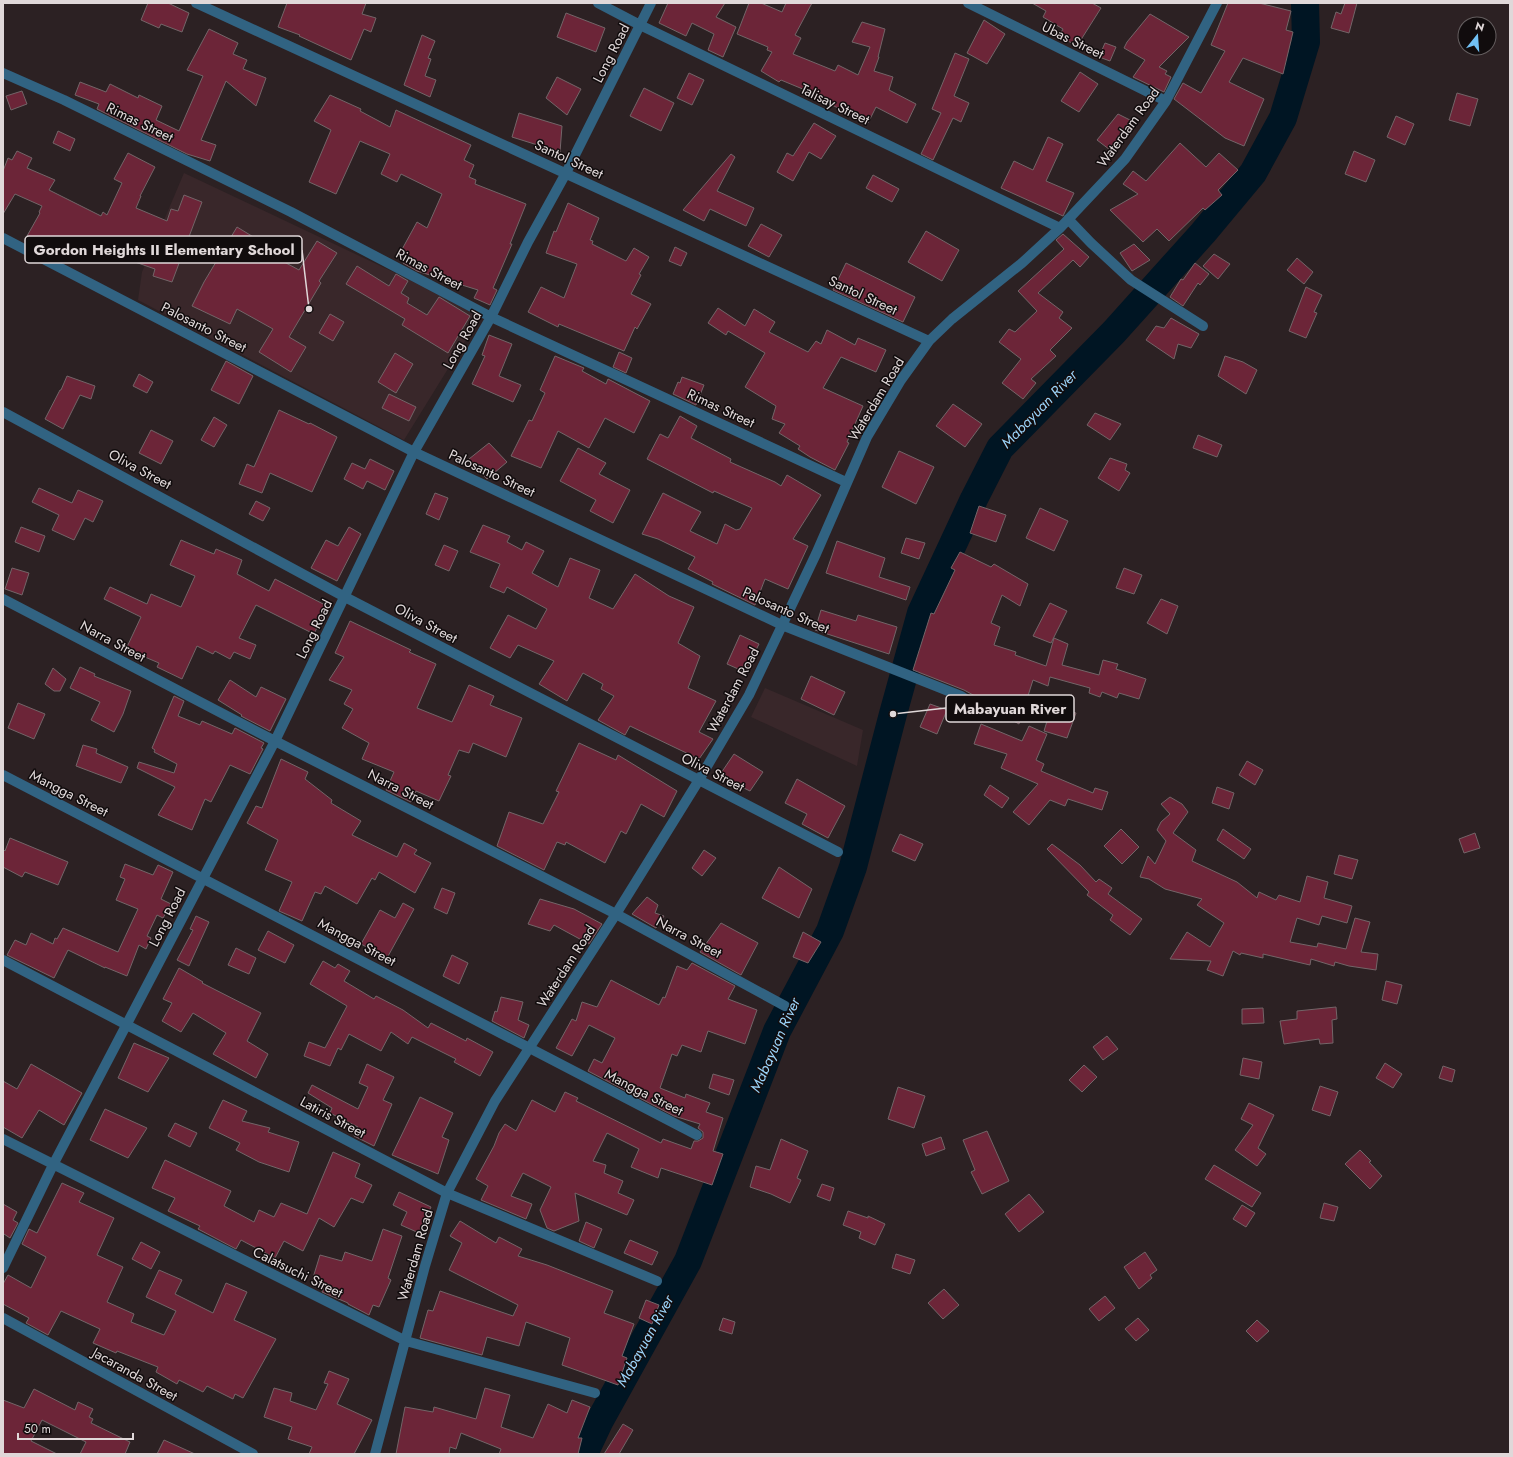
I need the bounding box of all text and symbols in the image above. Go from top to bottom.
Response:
street label: Ubas Street [1039,16,1108,64]
north arrow [1457,16,1497,56]
text: N [1473,18,1486,35]
street label: Long Road [588,20,634,86]
street label: Talisay Street [797,79,874,130]
street label: Waterdam Road [1092,83,1164,171]
street label: Rimas Street [103,97,177,147]
street label: Santol Street [531,134,607,184]
callout: Gordon Heights II Elementary School [25,236,302,263]
text: Gordon Heights II Elementary School [34,239,294,261]
street label: Rimas Street [392,243,466,295]
street label: Santol Street [825,270,901,320]
street label: Palosanto Street [158,297,251,357]
street label: Long Road [438,307,486,373]
street label: Waterdam Road [843,353,909,445]
water label: Mabayuan River [996,364,1083,453]
street label: Rimas Street [684,384,759,433]
street label: Oliva Street [105,444,175,494]
street label: Palosanto Street [446,444,539,502]
street label: Palosanto Street [739,582,833,638]
street label: Long Road [291,596,337,662]
street label: Oliva Street [391,598,461,648]
street label: Narra Street [77,615,150,667]
street label: Waterdam Road [702,644,764,736]
callout: Mabayuan River [946,695,1074,722]
text: Mabayuan River [954,698,1067,720]
street label: Oliva Street [678,748,749,797]
street label: Narra Street [365,764,438,814]
street label: Mangga Street [26,765,112,822]
street label: Long Road [144,884,190,950]
street label: Narra Street [653,911,726,963]
street label: Mangga Street [314,913,400,971]
street label: Waterdam Road [532,921,600,1011]
water label: Mabayuan River [744,993,806,1096]
street label: Mangga Street [601,1064,687,1121]
street label: Latiris Street [297,1091,370,1143]
street label: Waterdam Road [392,1207,438,1303]
street label: Calatsuchi Street [250,1242,347,1303]
water label: Mabayuan River [611,1290,680,1391]
street label: Jacaranda Street [87,1341,182,1406]
scale bar [18,1415,133,1441]
text: 50 m [24,1420,51,1438]

